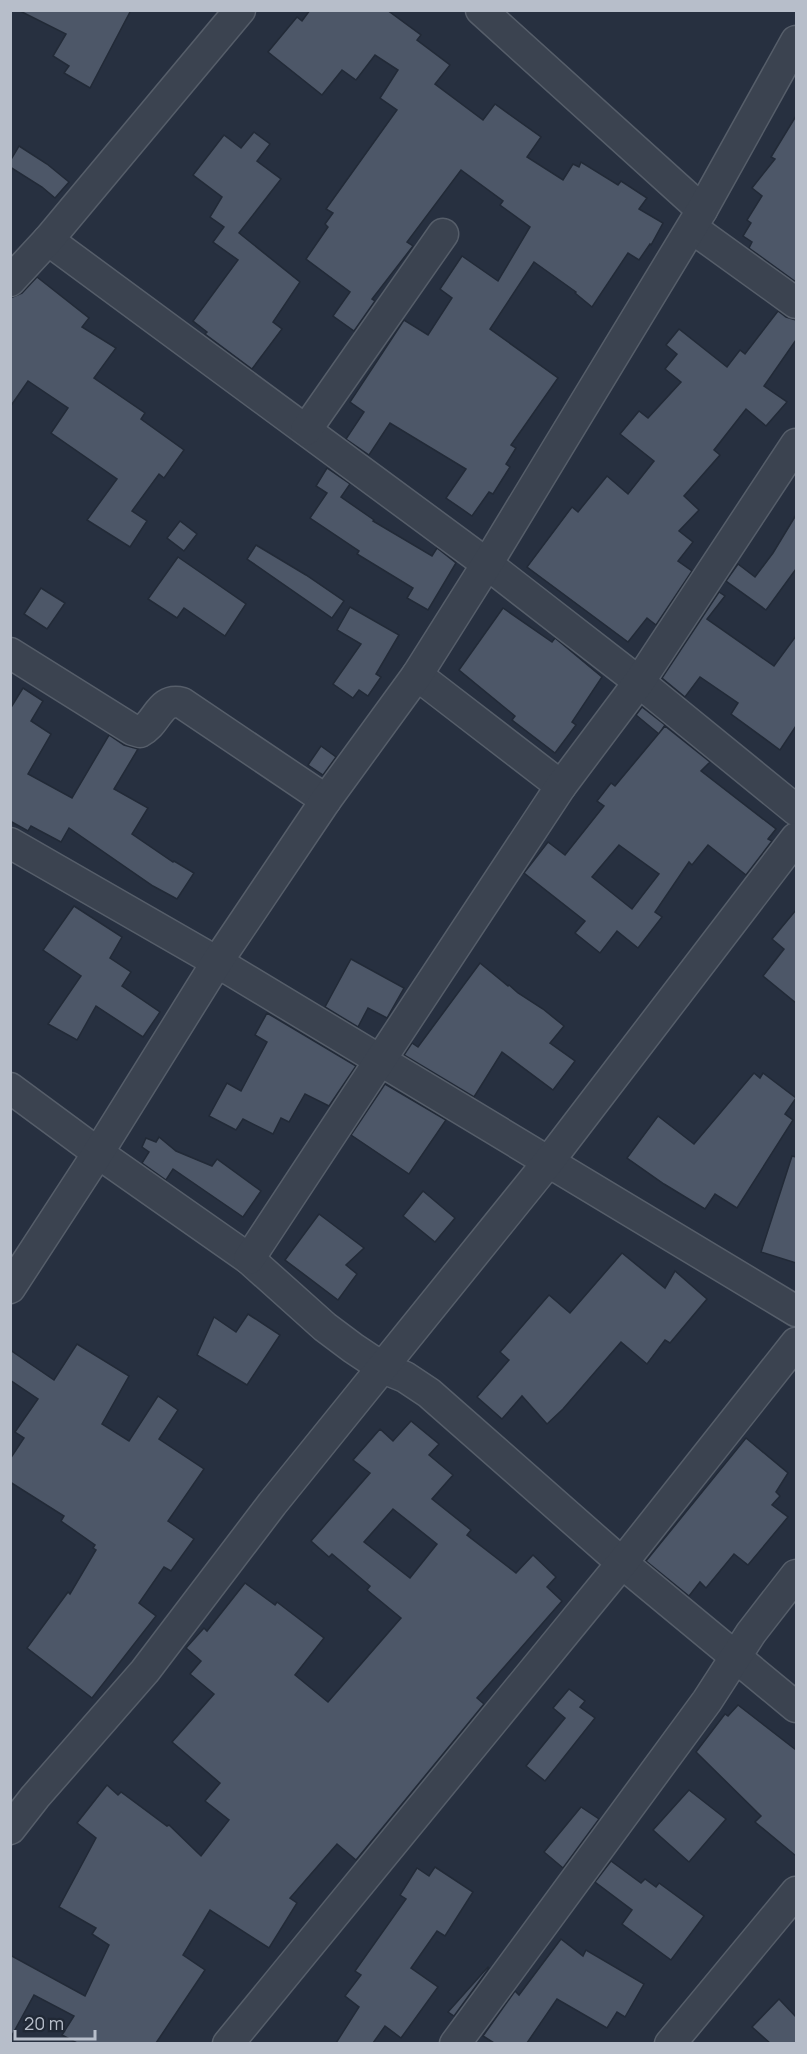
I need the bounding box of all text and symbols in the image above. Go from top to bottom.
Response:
scale bar [15,2003,94,2041]
text: 20 m [24,2011,64,2035]

